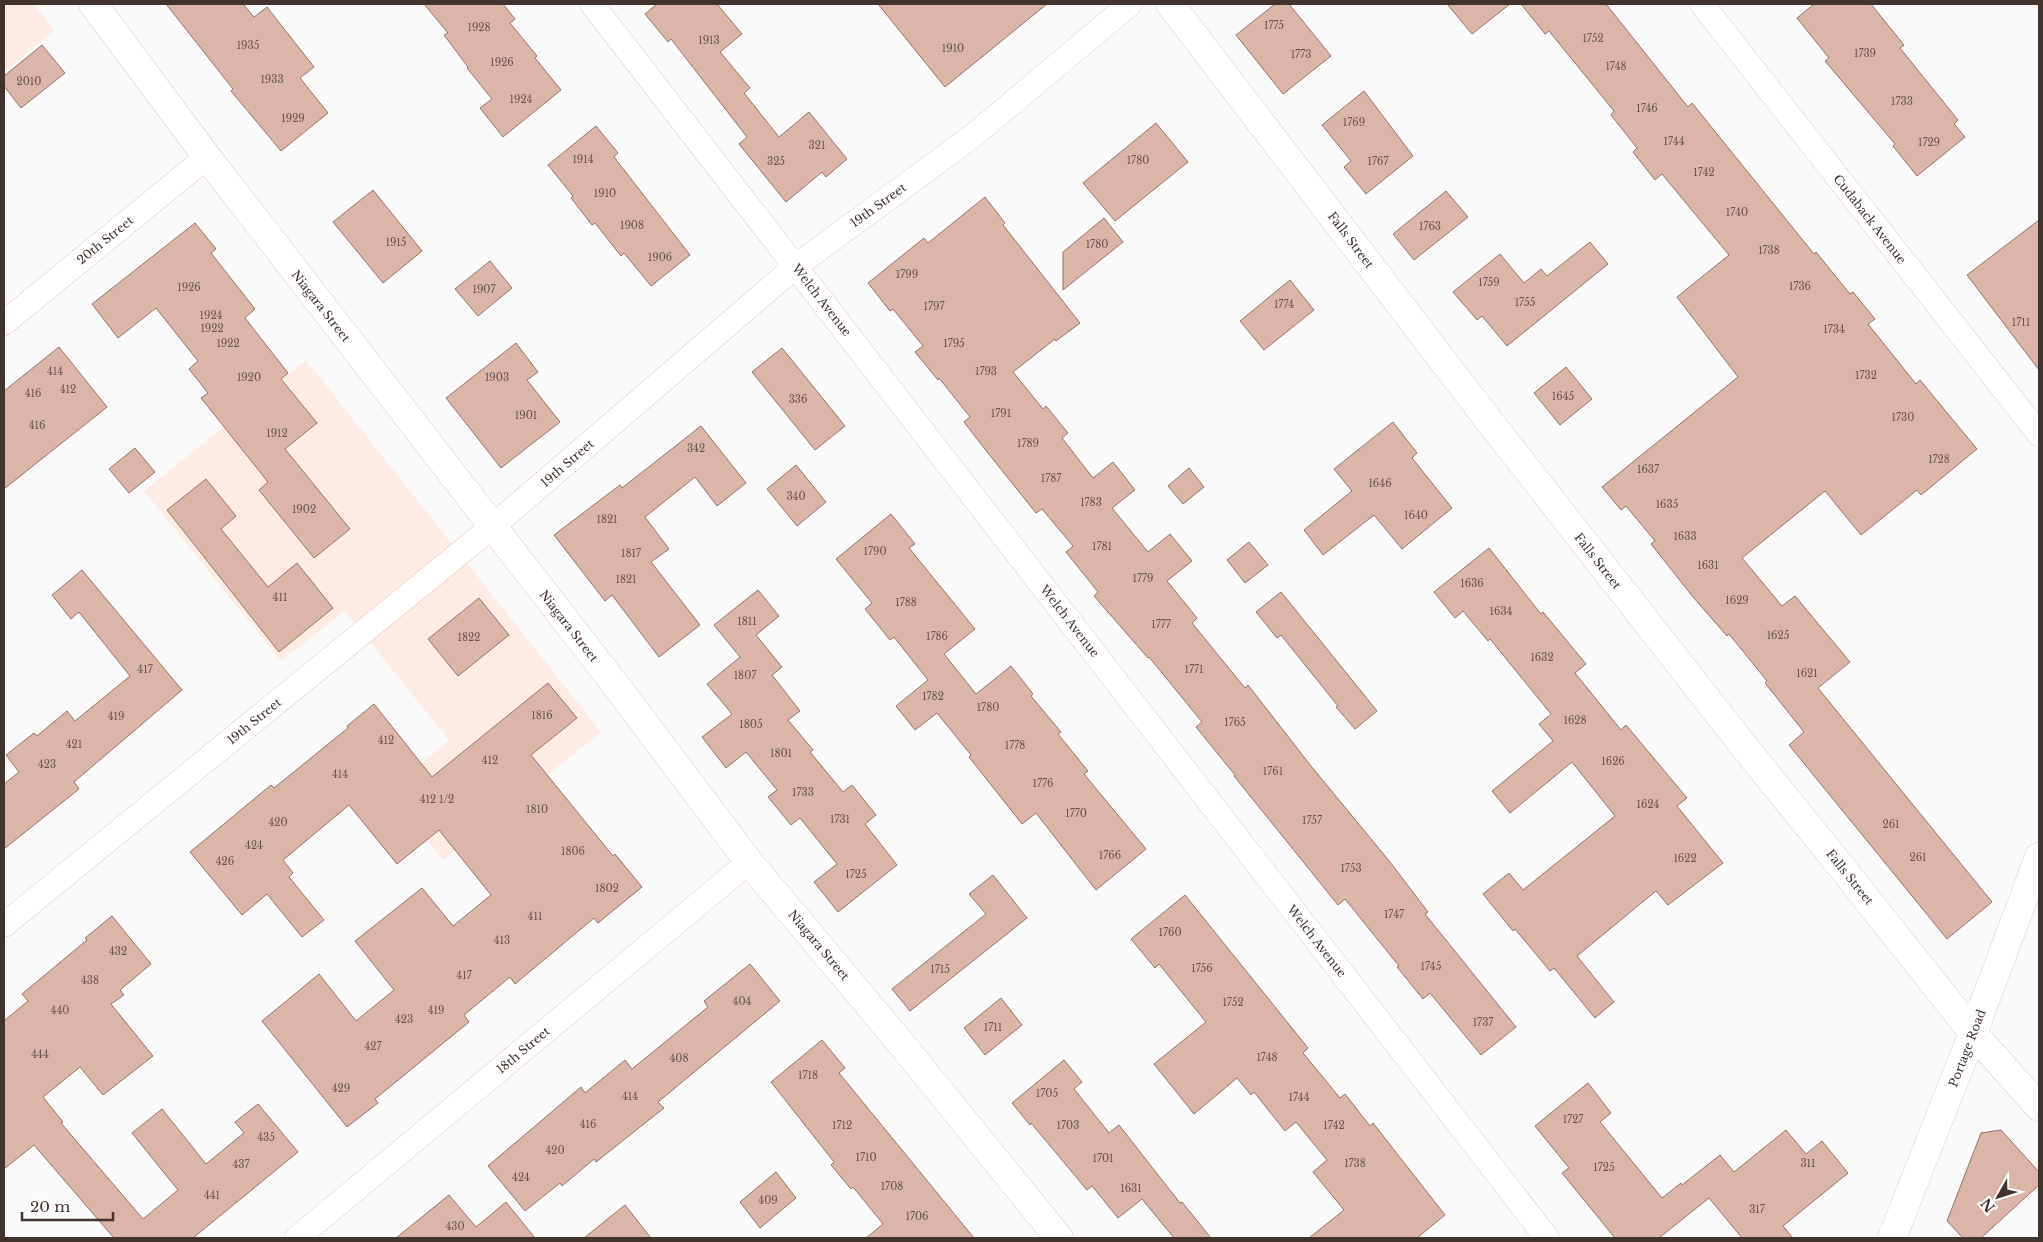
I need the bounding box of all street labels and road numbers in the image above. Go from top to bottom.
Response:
street label: Cudaback Avenue [1830,171,1910,267]
street label: 19th Street [847,179,909,230]
street label: Falls Street [1325,209,1377,272]
street label: 20th Street [74,212,137,267]
street label: Welch Avenue [789,260,855,339]
street label: Niagara Street [288,267,354,345]
street label: 19th Street [537,436,597,490]
street label: Falls Street [1571,530,1625,592]
street label: Welch Avenue [1037,581,1103,660]
street label: Niagara Street [536,587,602,665]
street label: 19th Street [224,694,284,747]
street label: Falls Street [1823,846,1877,908]
street label: Welch Avenue [1284,901,1350,980]
street label: Niagara Street [785,907,853,984]
street label: Portage Road [1945,1007,1989,1089]
street label: 18th Street [493,1023,553,1077]

